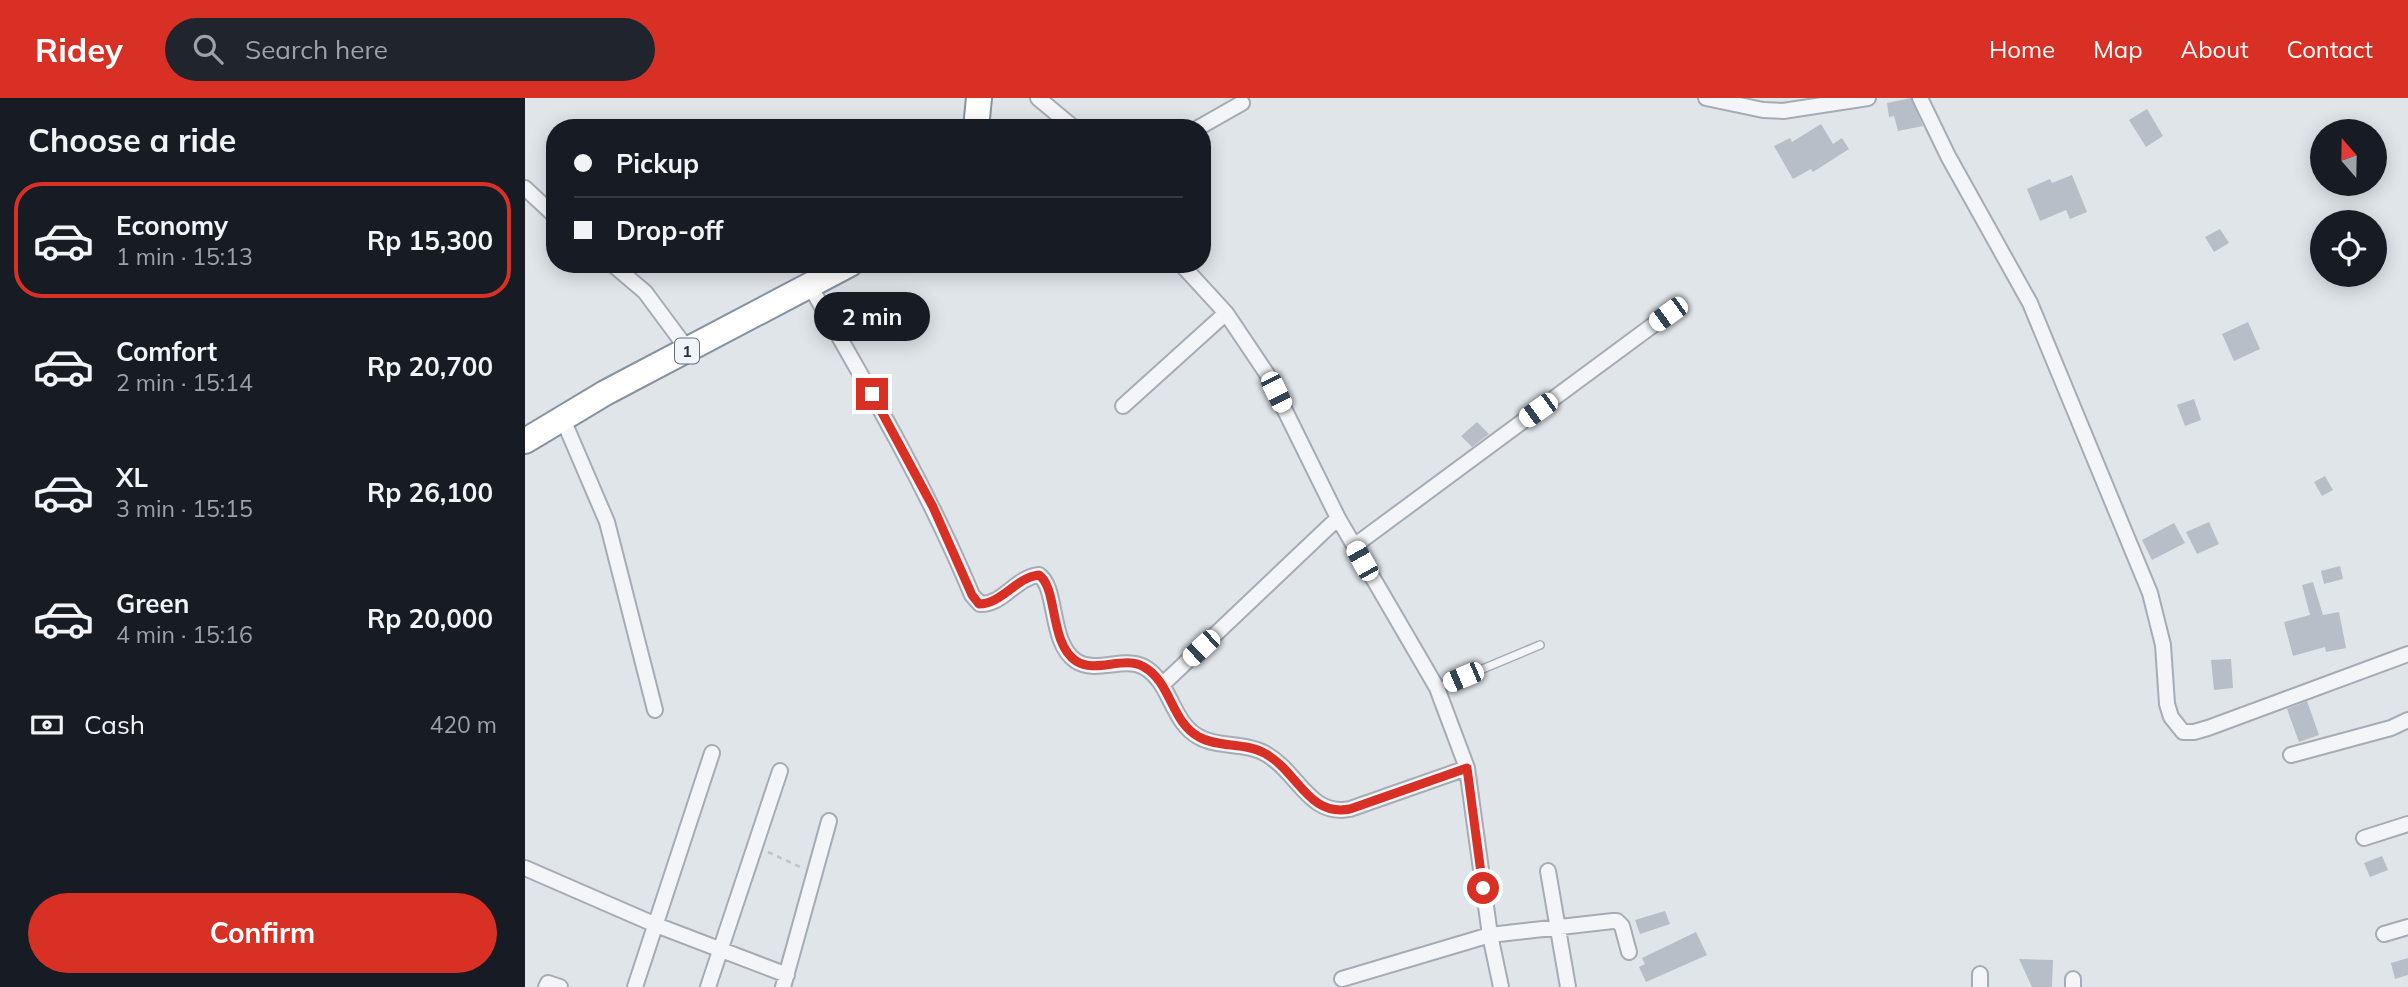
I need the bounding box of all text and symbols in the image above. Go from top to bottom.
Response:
search box [165,18,655,81]
text: Ridey [35,29,123,70]
icon: search [189,30,227,68]
text: Search here [245,33,388,66]
text: Home [1989,34,2055,64]
text: Map [2093,34,2143,64]
text: About [2181,34,2249,64]
text: Contact [2287,34,2373,64]
north arrow [2310,119,2387,196]
map controls [2310,119,2387,287]
text: Choose a ride [28,120,236,160]
text: Pickup [616,147,699,180]
icon: car [32,209,95,272]
text: Economy [116,209,228,242]
button: locate [2310,210,2387,287]
text: Drop-off [616,214,723,247]
text: Rp 15,300 [367,224,493,257]
text: 1 min · 15:13 [116,242,253,271]
callout: 2 min [814,292,930,342]
car [1645,293,1692,335]
text: 2 min [842,302,902,331]
icon: car [32,335,95,398]
text: Comfort [116,335,217,368]
road number: 1 [675,339,699,364]
text: Rp 20,700 [367,350,493,383]
text: 2 min · 15:14 [116,368,253,397]
car [1258,369,1295,415]
route end [856,378,888,410]
car [1515,389,1562,431]
icon: car [32,461,95,524]
text: XL [116,461,148,494]
text: Rp 26,100 [367,476,493,509]
text: 3 min · 15:15 [116,494,253,523]
car [1343,538,1382,584]
icon: car [32,587,95,650]
text: Green [116,587,189,620]
text: Rp 20,000 [367,602,493,635]
text: 4 min · 15:16 [116,620,253,649]
car [1179,626,1224,670]
car [1440,659,1487,695]
icon: cash [28,706,66,744]
text: Cash [84,708,145,741]
text: 420 m [429,710,497,739]
route start [1467,872,1499,904]
button: Confirm [28,893,497,973]

